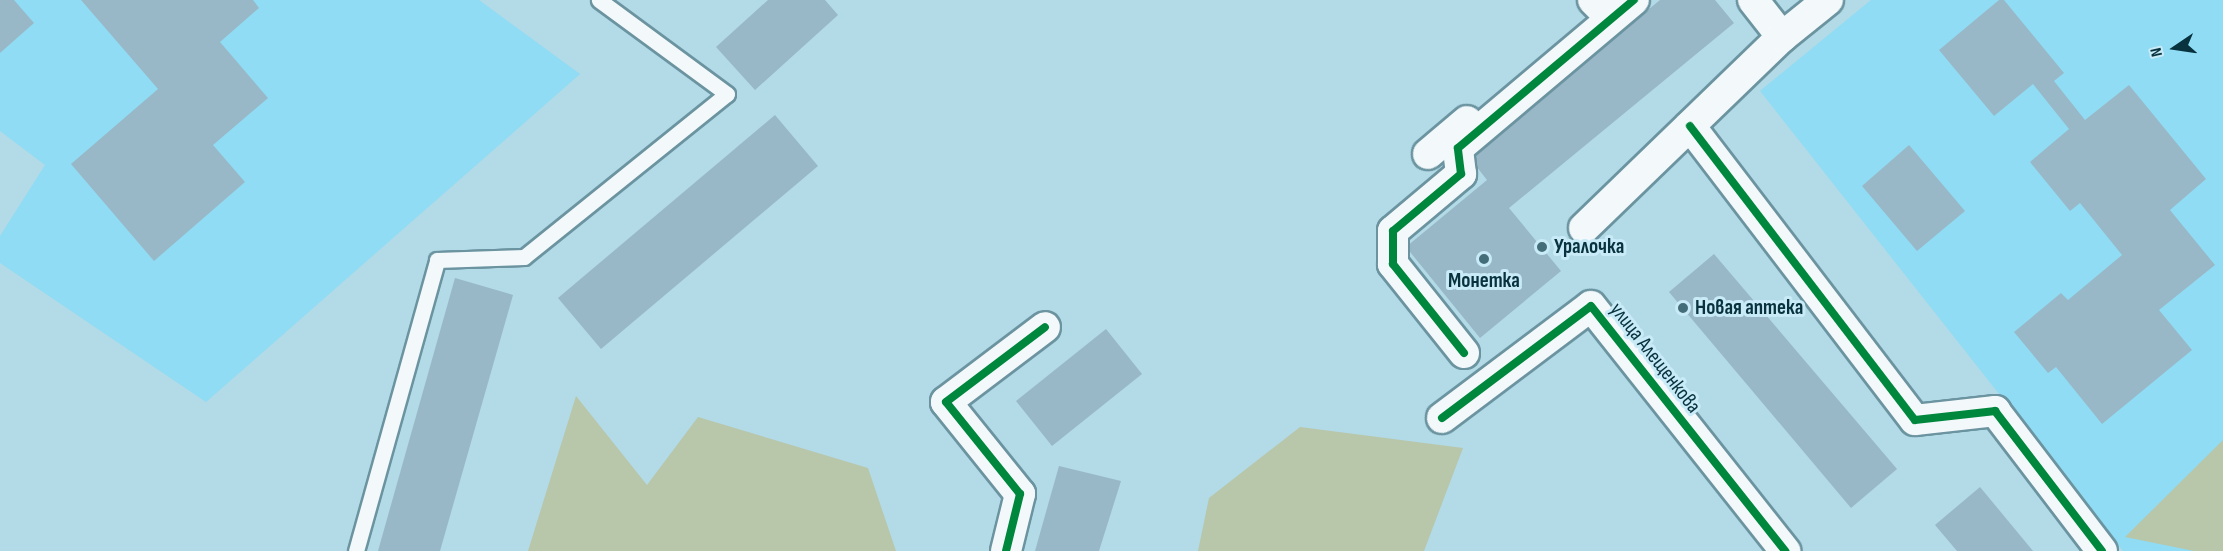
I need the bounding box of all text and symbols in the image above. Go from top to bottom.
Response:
north arrow [2145,18,2205,78]
text: N [2147,46,2167,58]
place label: Уралочка [1554,234,1624,260]
marker: Уралочка [1535,240,1549,254]
marker: Монетка [1477,252,1491,266]
place label: Монетка [1448,268,1520,294]
place label: Новая аптека [1695,295,1803,321]
street label: улица Алещенкова [1604,298,1706,418]
marker: Новая аптека [1676,301,1690,315]

